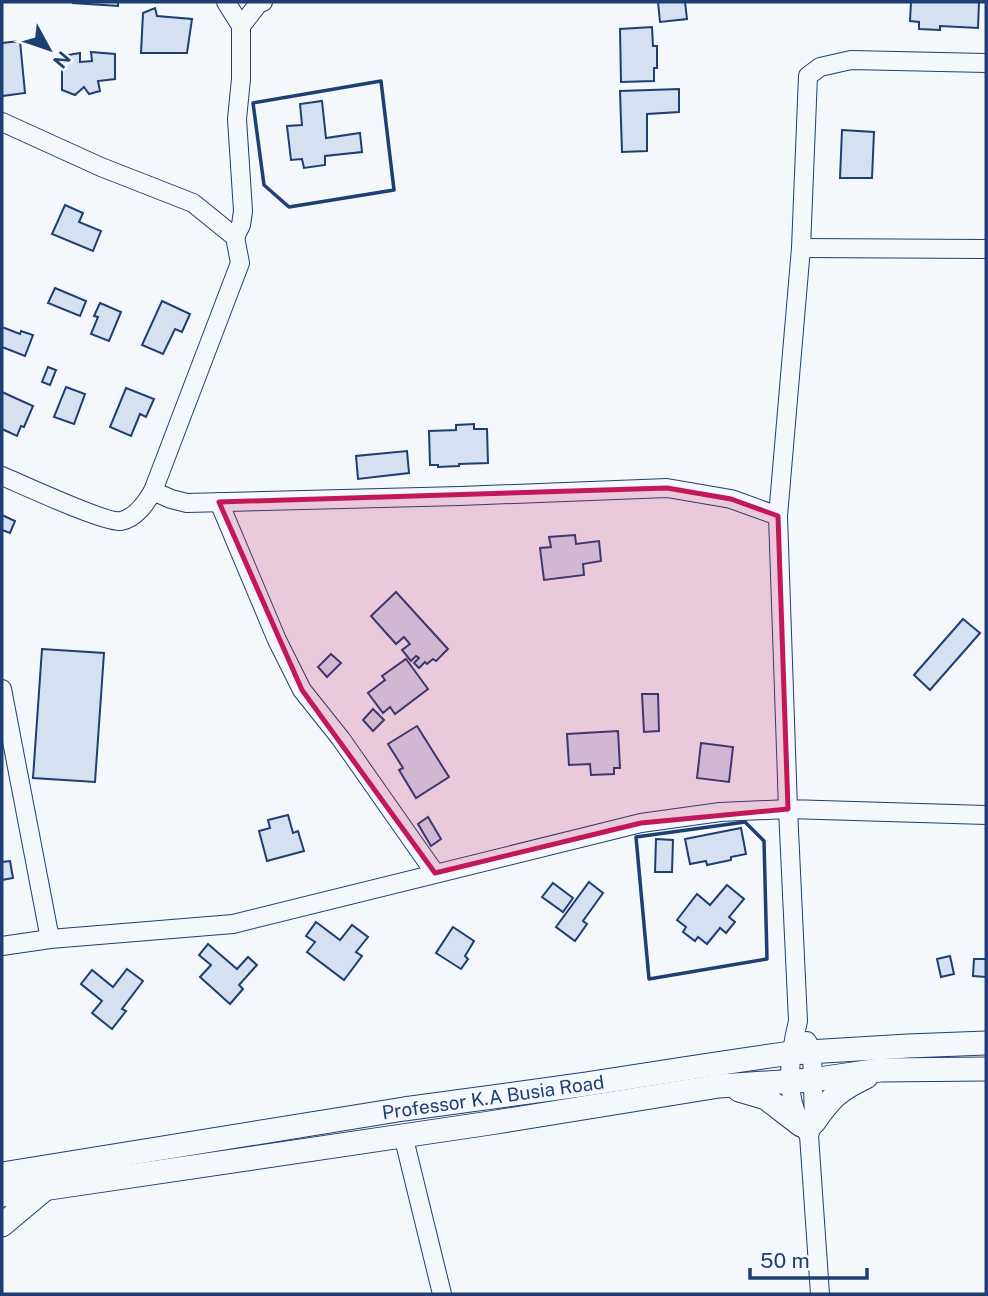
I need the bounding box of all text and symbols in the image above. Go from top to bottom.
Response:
north arrow [14,14,84,84]
text: N [49,47,75,73]
street label: Professor K.A Busia Road [381,1071,605,1123]
scale bar [750,1236,867,1280]
text: 50 m [760,1248,810,1273]

